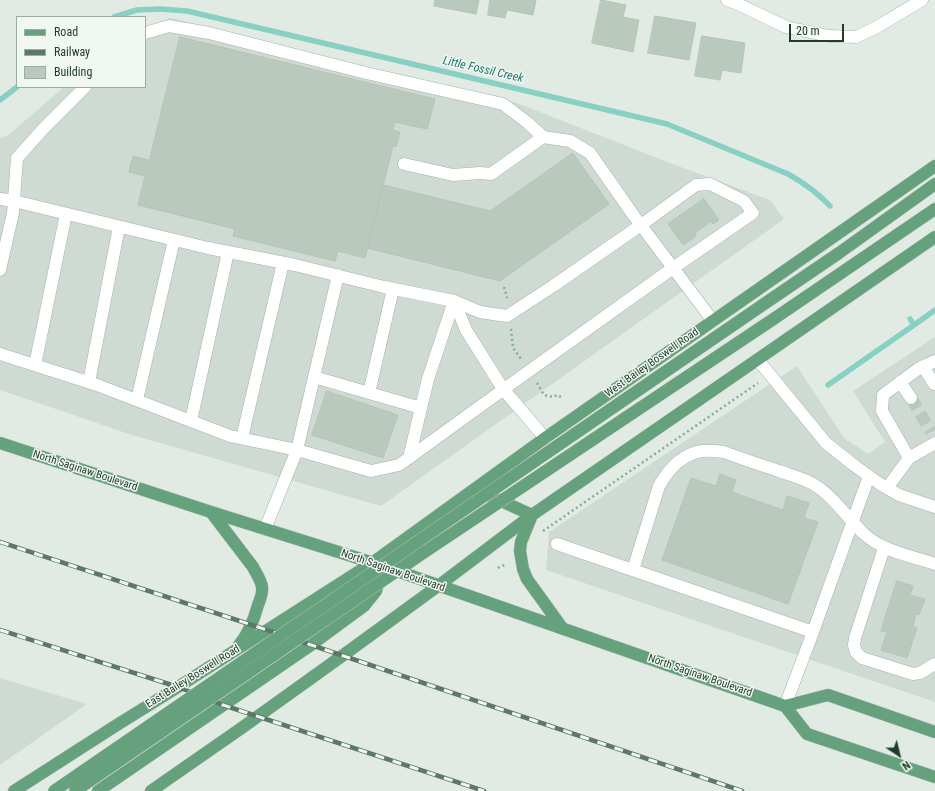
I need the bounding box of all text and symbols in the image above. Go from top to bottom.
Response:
legend [16,16,146,88]
scale bar [791,16,846,42]
text: 20 m [796,24,820,38]
text: Road [54,25,78,39]
text: Railway [54,45,90,59]
water label: Little Fossil Creek [441,54,525,86]
text: Building [54,65,92,79]
street label: West Bailey Boswell Road [603,326,701,400]
street label: North Saginaw Boulevard [31,448,139,494]
street label: North Saginaw Boulevard [339,547,447,595]
street label: East Bailey Boswell Road [143,643,243,711]
street label: North Saginaw Boulevard [646,652,754,700]
north arrow [879,735,919,775]
text: N [900,758,913,772]

